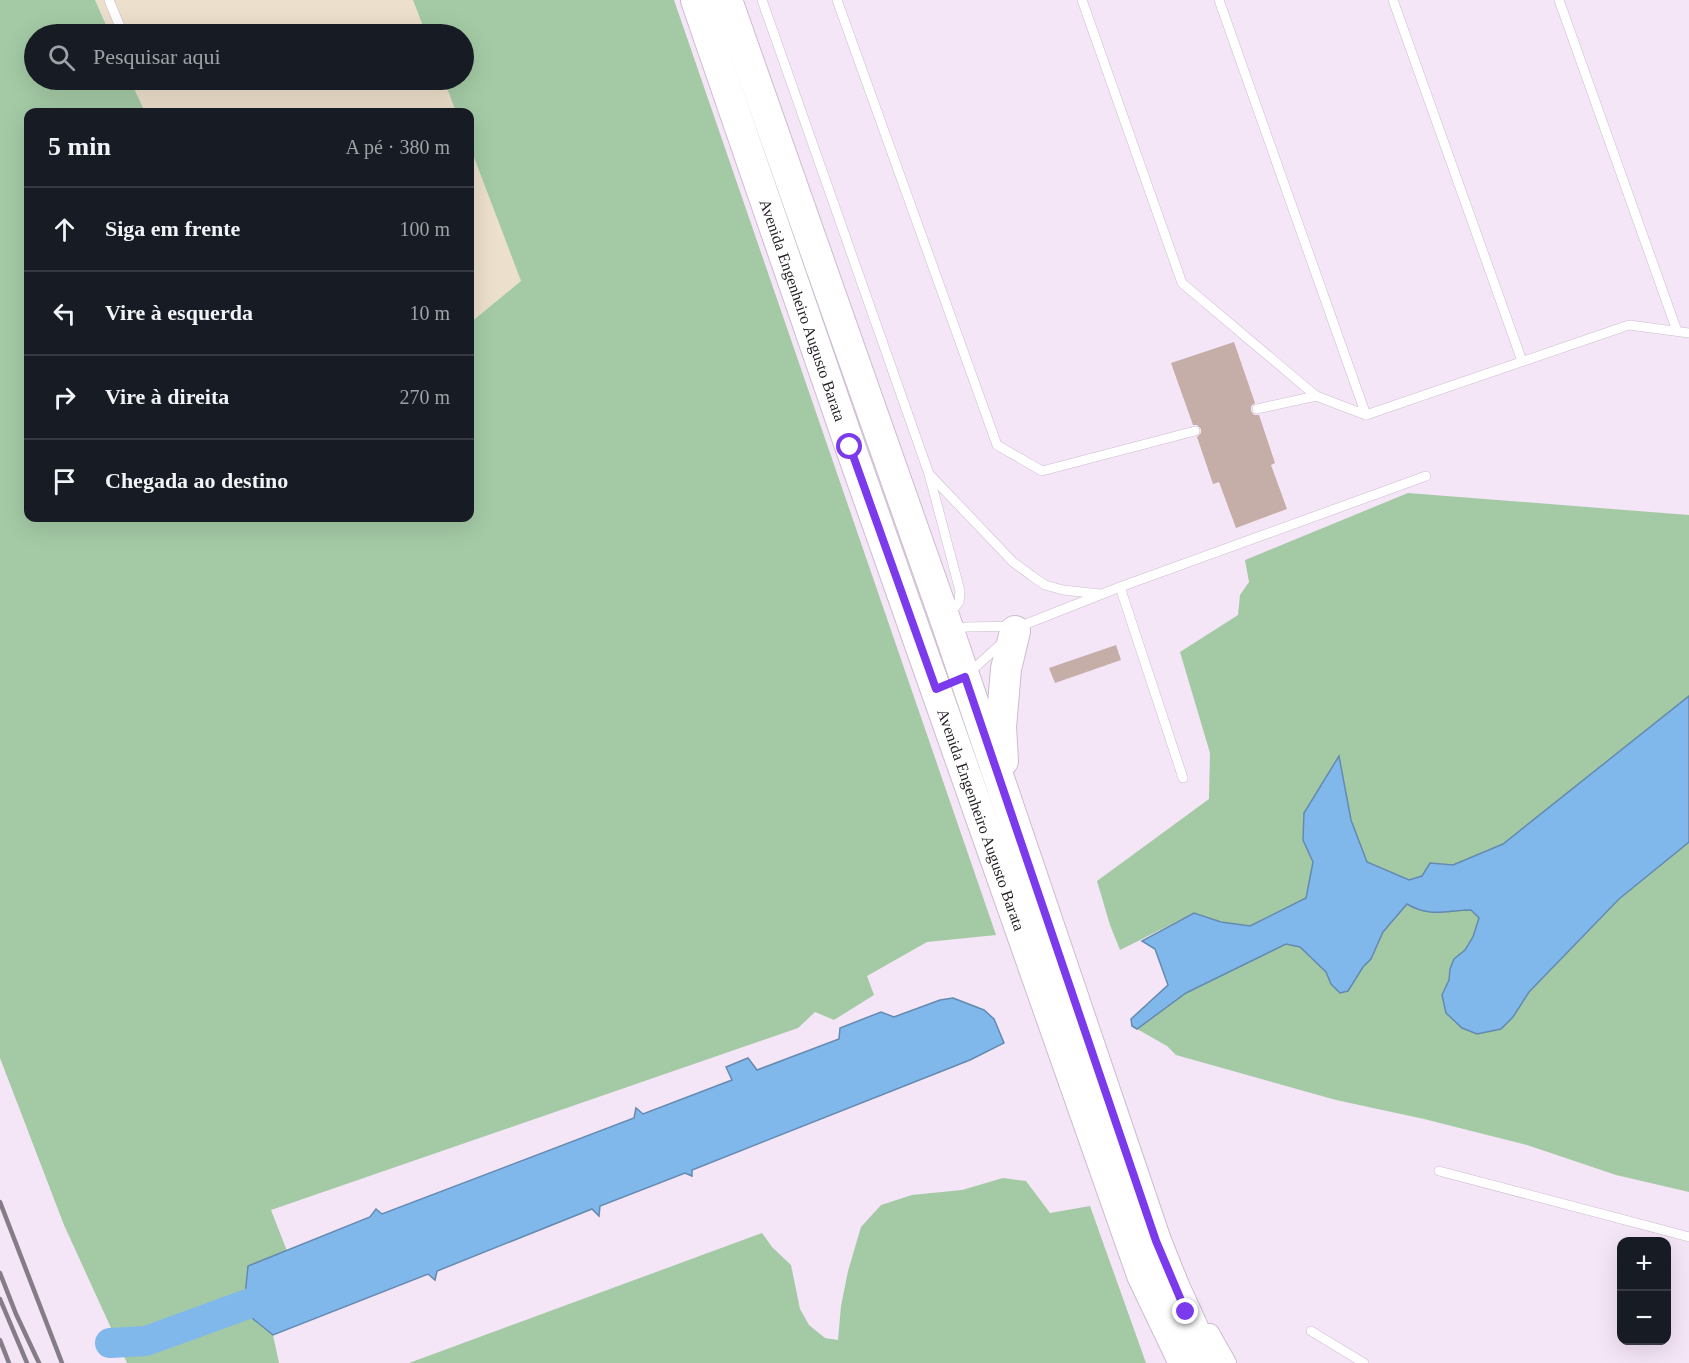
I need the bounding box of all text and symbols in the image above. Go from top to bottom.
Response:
search box [24,24,474,90]
icon: search [45,41,78,74]
text: Pesquisar aqui [93,44,221,69]
text: 5 min [48,132,111,161]
text: A pé · 380 m [346,136,450,158]
street label: Avenida Engenheiro Augusto Barata [756,197,849,424]
icon: ahead [48,213,81,246]
text: Siga em frente [105,216,240,241]
text: 100 m [399,218,450,240]
icon: left [48,297,81,330]
text: Vire à esquerda [105,300,253,325]
text: 10 m [409,302,450,324]
icon: right [48,381,81,414]
text: Vire à direita [105,384,229,409]
text: 270 m [399,386,450,408]
route start [836,433,862,459]
icon: arrive [48,465,81,498]
text: Chegada ao destino [105,468,288,493]
street label: Avenida Engenheiro Augusto Barata [934,707,1028,933]
map controls [1617,1237,1671,1345]
button: + [1617,1237,1671,1291]
button: − [1617,1291,1671,1345]
route end [1172,1298,1198,1324]

